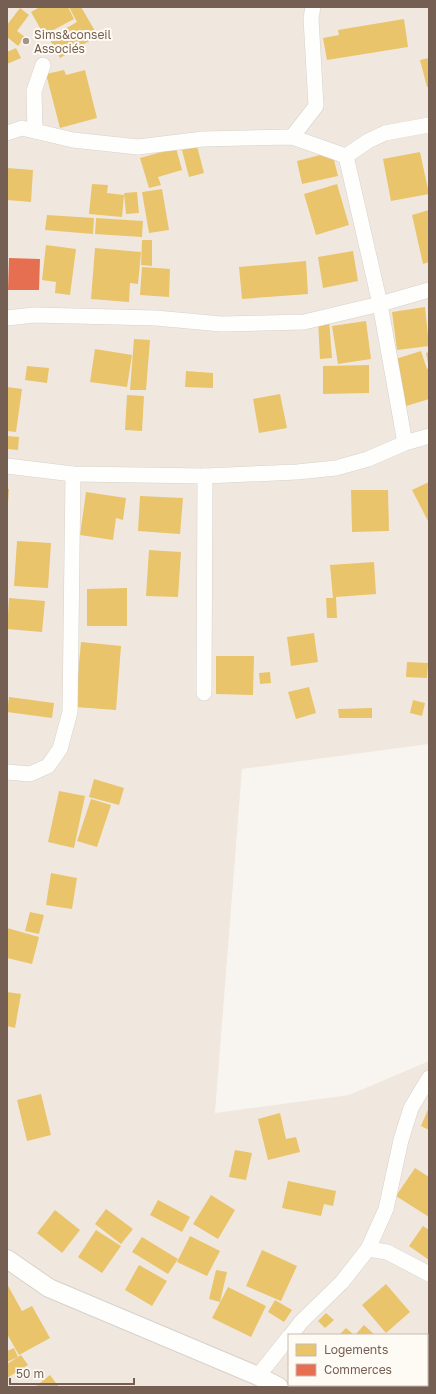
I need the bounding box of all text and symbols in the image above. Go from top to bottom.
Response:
place label: Sims&conseil Associés [34,27,112,56]
marker: Sims&conseil Associés [21,36,31,46]
legend [288,1334,428,1386]
text: Logements [324,1342,388,1357]
scale bar [10,1360,134,1386]
text: Commerces [324,1362,392,1377]
text: 50 m [16,1366,44,1381]

